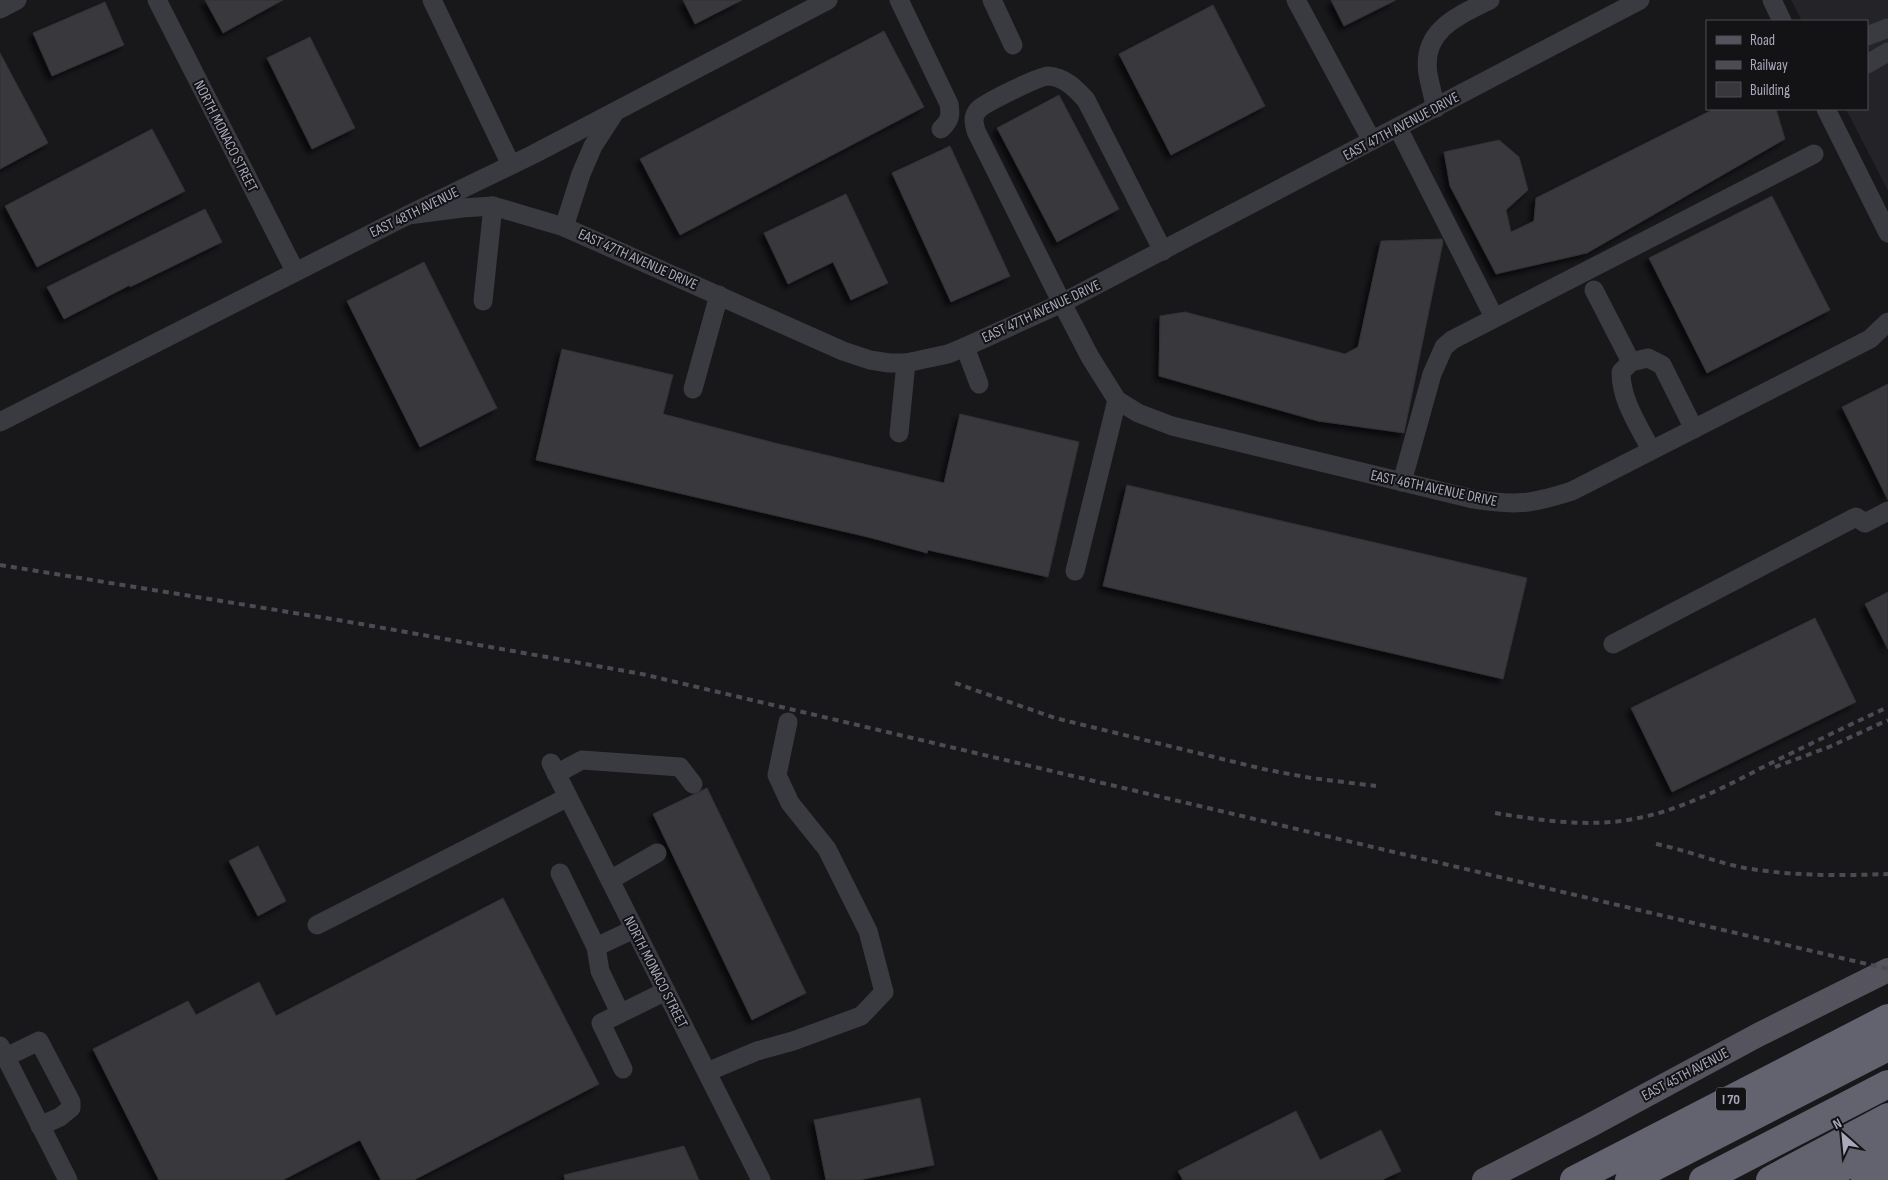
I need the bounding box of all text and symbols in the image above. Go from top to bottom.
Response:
legend [1706,20,1868,110]
text: Road [1750,31,1775,50]
text: Railway [1750,56,1788,75]
street label: NORTH MONACO STREET [189,77,262,195]
text: Building [1750,81,1790,100]
street label: EAST 47TH AVENUE DRIVE [1340,88,1463,165]
street label: EAST 48TH AVENUE [367,183,462,242]
street label: EAST 47TH AVENUE DRIVE [575,225,700,294]
street label: EAST 47TH AVENUE DRIVE [979,276,1104,347]
street label: EAST 46TH AVENUE DRIVE [1369,466,1499,511]
street label: NORTH MONACO STREET [619,913,692,1031]
street label: EAST 45TH AVENUE [1638,1044,1732,1105]
road number: I 70 [1716,1088,1746,1110]
north arrow [1818,1110,1868,1160]
text: N [1830,1115,1845,1133]

